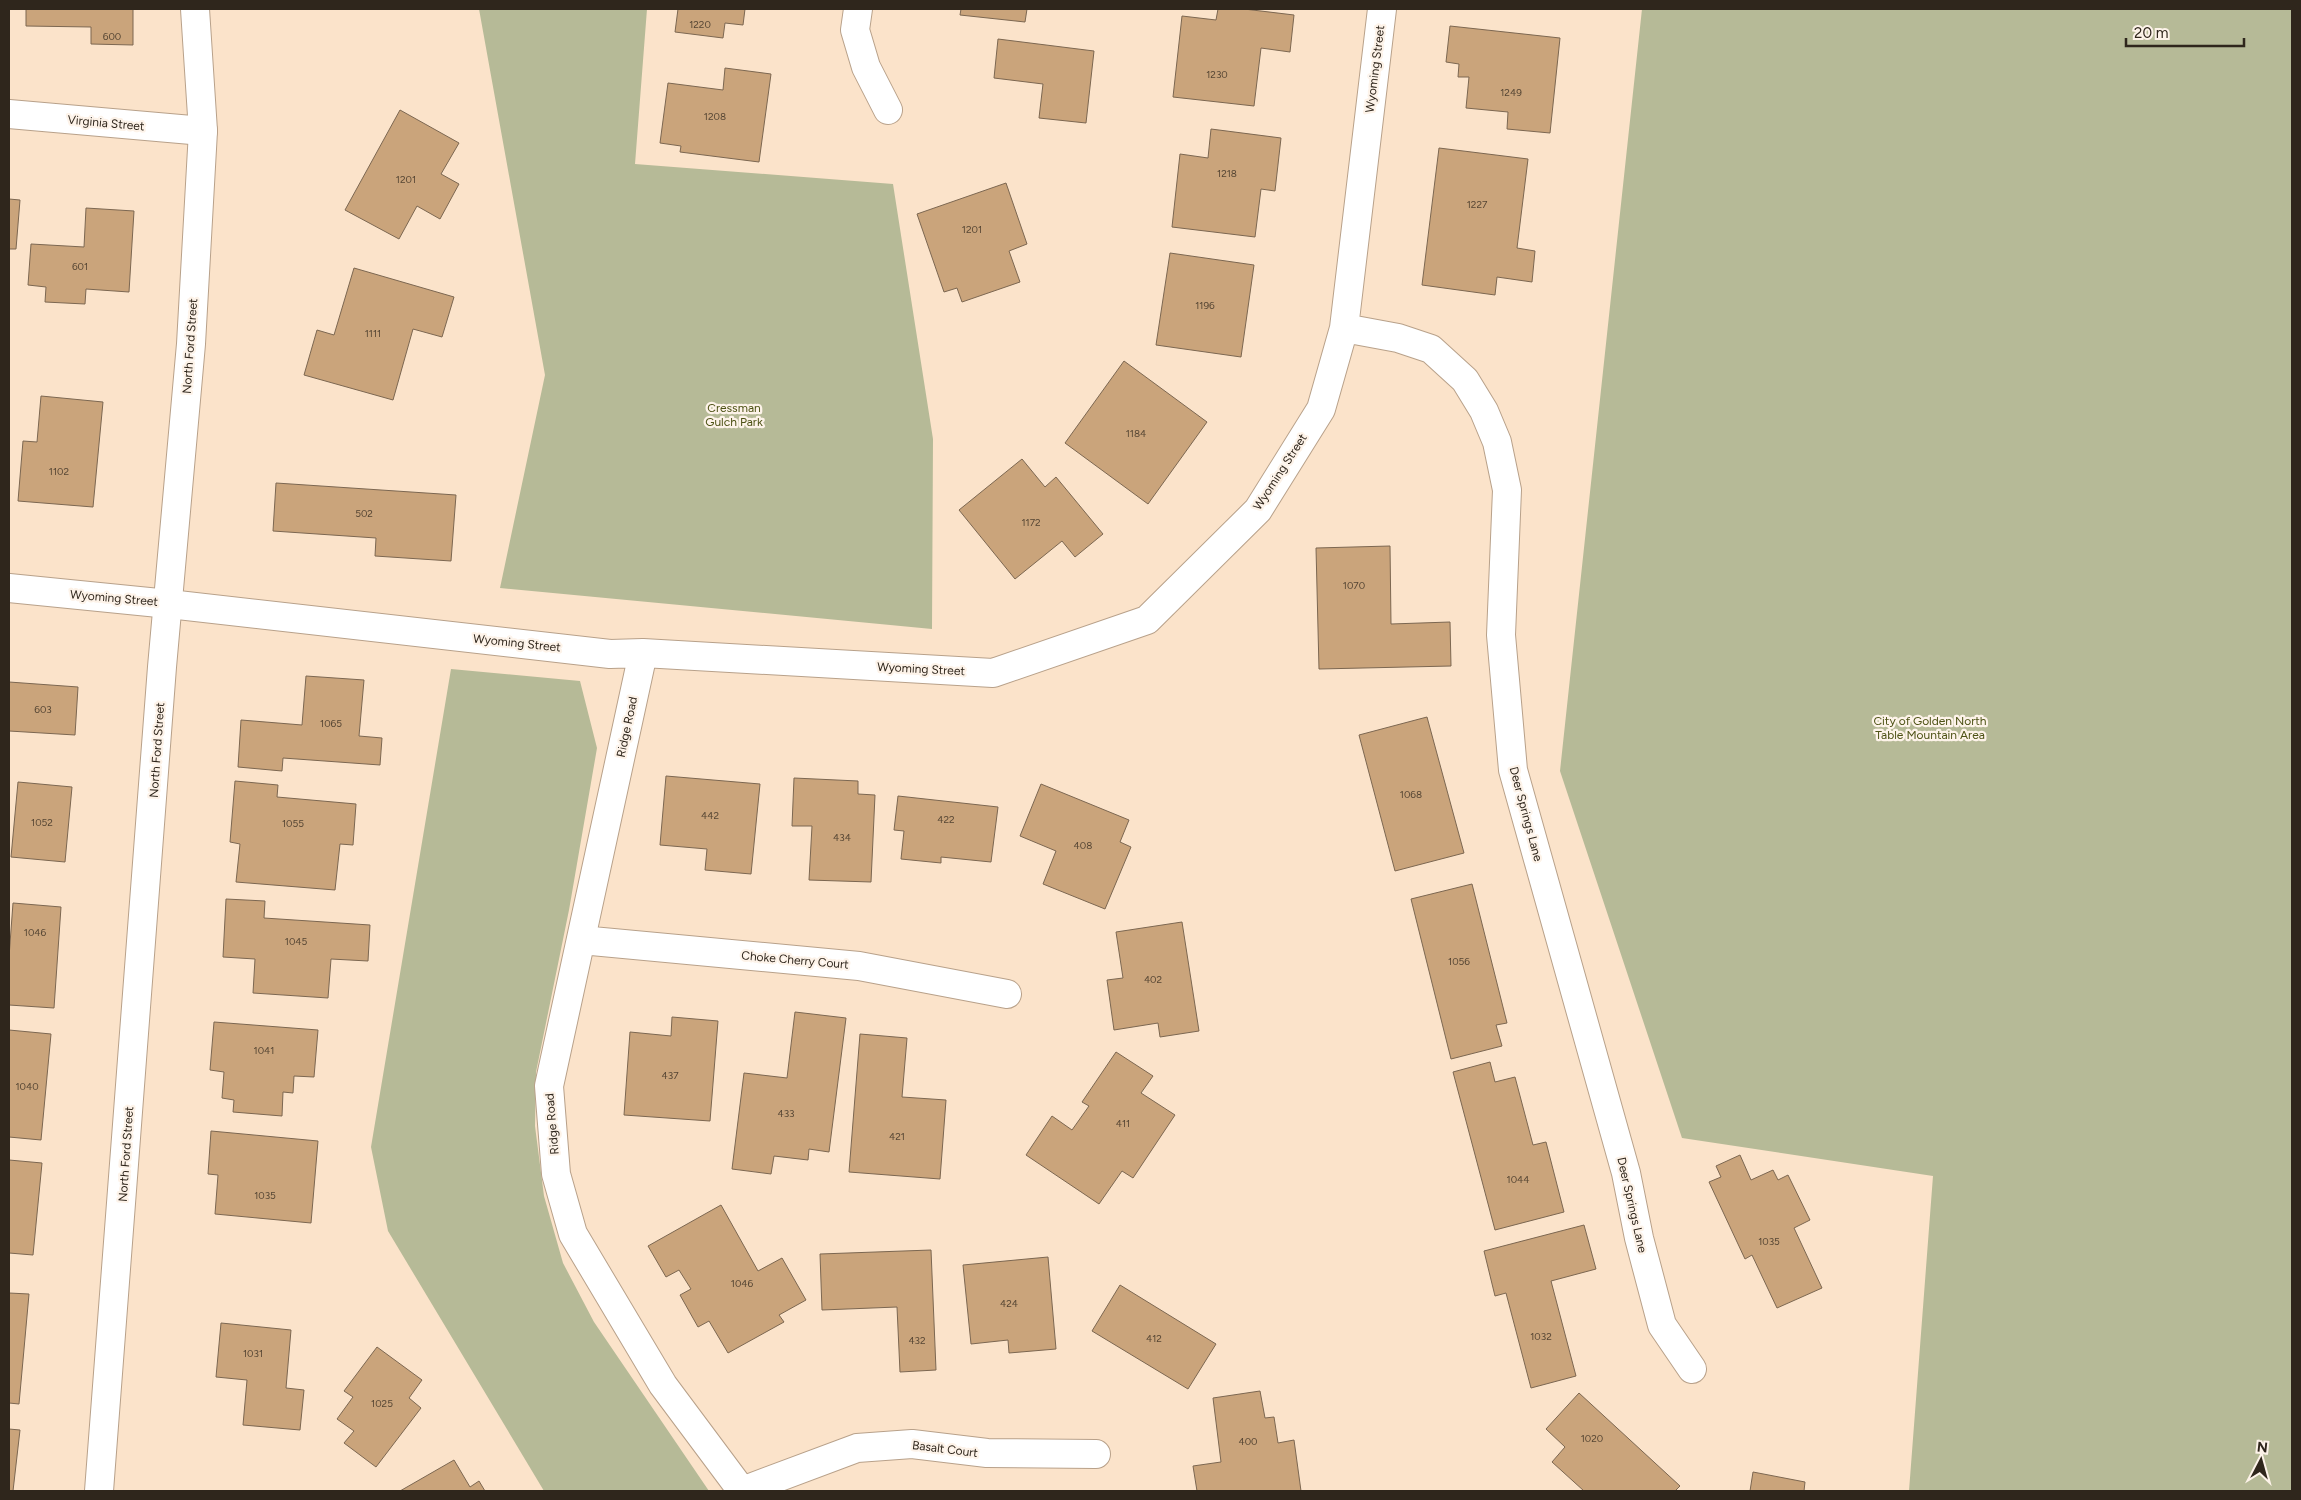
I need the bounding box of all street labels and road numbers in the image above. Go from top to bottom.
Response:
street label: Wyoming Street [1363,24,1387,114]
street label: Virginia Street [67,113,145,133]
street label: North Ford Street [180,297,200,394]
street label: Wyoming Street [1250,431,1310,513]
street label: Wyoming Street [70,587,159,609]
street label: Wyoming Street [473,631,562,655]
street label: Wyoming Street [877,660,966,678]
street label: Ridge Road [614,695,640,759]
street label: North Ford Street [147,701,167,798]
street label: Deer Springs Lane [1507,765,1546,863]
street label: Choke Cherry Court [741,948,850,972]
street label: Ridge Road [542,1093,562,1155]
street label: North Ford Street [116,1105,136,1202]
street label: Deer Springs Lane [1614,1156,1650,1255]
street label: Basalt Court [911,1438,979,1460]

